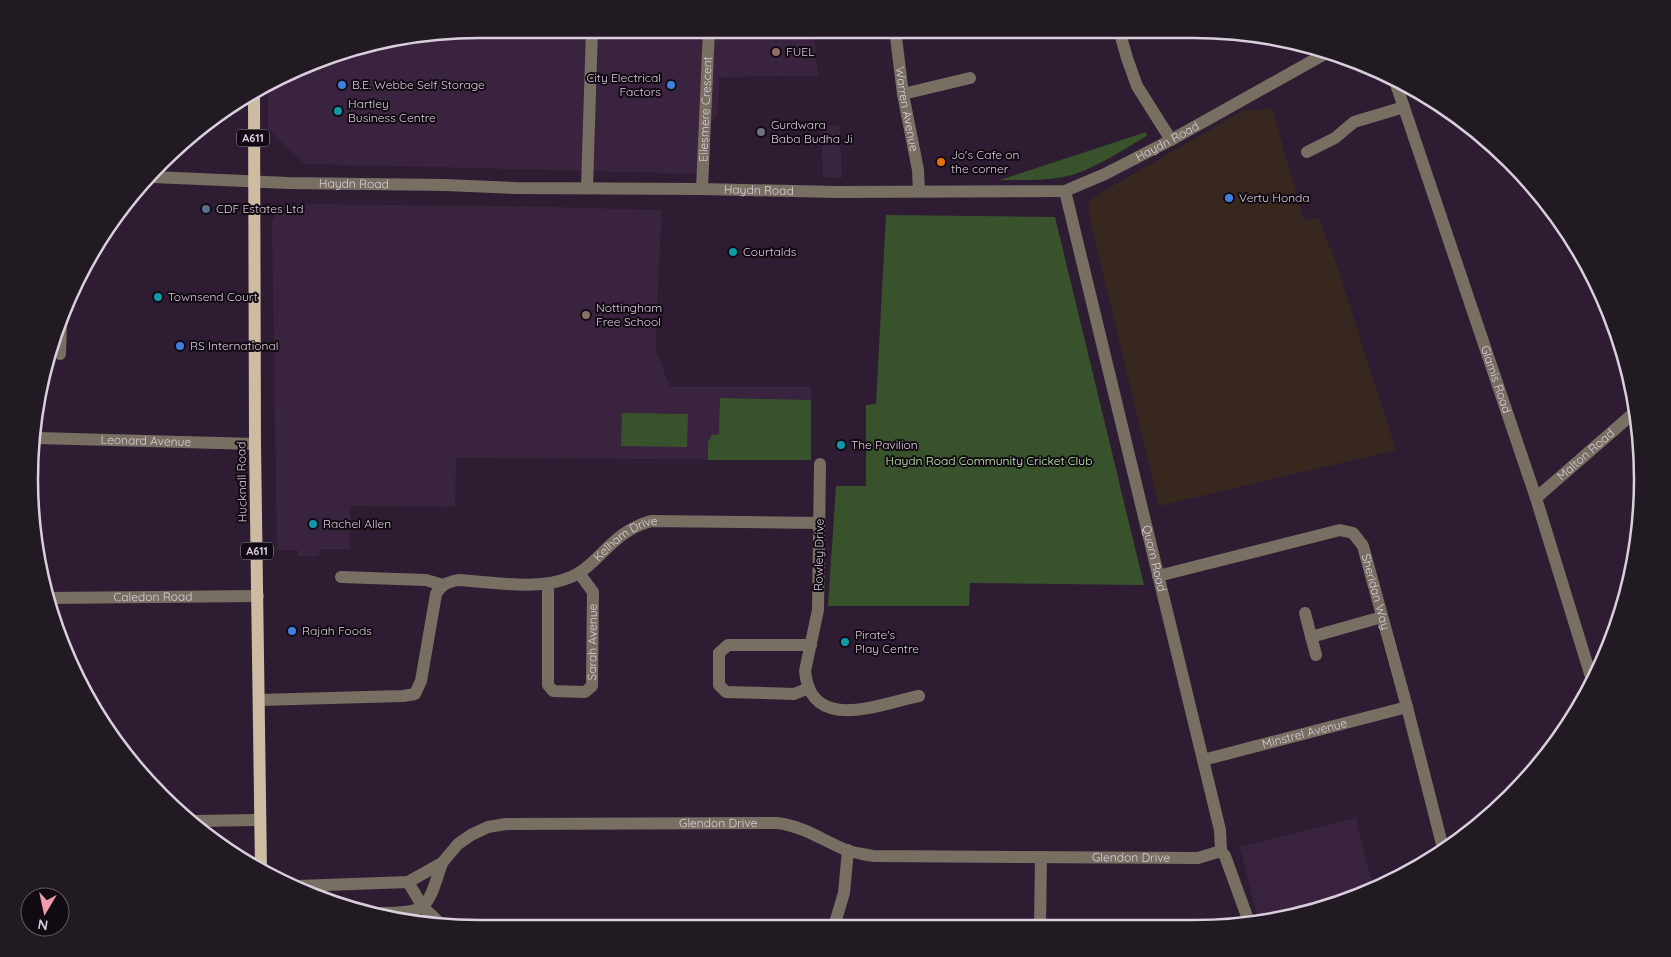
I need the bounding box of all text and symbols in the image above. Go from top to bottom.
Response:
place label: FUEL [786,44,815,59]
marker: FUEL [770,46,782,58]
street label: Ellesmere Crescent [695,56,715,162]
street label: Warren Avenue [893,66,922,153]
place label: City Electrical Factors [586,70,661,99]
place label: B.E. Webbe Self Storage [352,77,485,92]
marker: B.E. Webbe Self Storage [336,79,348,91]
marker: City Electrical Factors [665,79,677,91]
place label: Hartley Business Centre [348,96,436,125]
marker: Hartley Business Centre [332,105,344,117]
place label: Gurdwara Baba Budha Ji [771,117,853,146]
street label: Haydn Road [1133,118,1202,164]
marker: Gurdwara Baba Budha Ji [755,126,767,138]
road number: A611 [237,130,269,146]
place label: Jo's Cafe on the corner [951,147,1020,176]
marker: Jo's Cafe on the corner [935,156,947,168]
street label: Haydn Road [319,175,389,191]
street label: Haydn Road [724,181,794,198]
place label: Vertu Honda [1239,190,1310,205]
marker: Vertu Honda [1223,192,1235,204]
place label: CDF Estates Ltd [216,201,304,216]
marker: CDF Estates Ltd [200,203,212,215]
place label: Courtalds [743,244,797,259]
marker: Courtalds [727,246,739,258]
place label: Townsend Court [168,289,258,304]
marker: Townsend Court [152,291,164,303]
place label: Nottingham Free School [596,300,662,329]
marker: Nottingham Free School [580,309,592,321]
place label: RS International [190,338,278,353]
marker: RS International [174,340,186,352]
street label: Glamis Road [1478,343,1515,415]
street label: Malton Road [1554,425,1617,483]
street label: Leonard Avenue [100,432,192,449]
place label: The Pavilion [851,437,918,452]
marker: The Pavilion [835,439,847,451]
street label: Hucknall Road [233,441,250,523]
park label: Haydn Road Community Cricket Club [886,453,1092,468]
street label: Kelham Drive [590,513,658,564]
place label: Rachel Allen [323,516,391,531]
marker: Rachel Allen [307,518,319,530]
street label: Rowley Drive [810,518,827,591]
street label: Quorn Road [1139,523,1170,593]
road number: A611 [241,542,273,560]
street label: Sheridan Way [1359,552,1394,631]
street label: Caledon Road [113,589,193,604]
street label: Sarah Avenue [584,603,600,681]
place label: Rajah Foods [302,623,372,638]
marker: Rajah Foods [286,625,298,637]
place label: Pirate's Play Centre [855,627,919,656]
marker: Pirate's Play Centre [839,636,851,648]
street label: Minstrel Avenue [1260,715,1349,751]
street label: Glendon Drive [679,815,758,830]
street label: Glendon Drive [1092,849,1171,865]
north arrow [20,887,70,937]
text: N [36,915,49,935]

